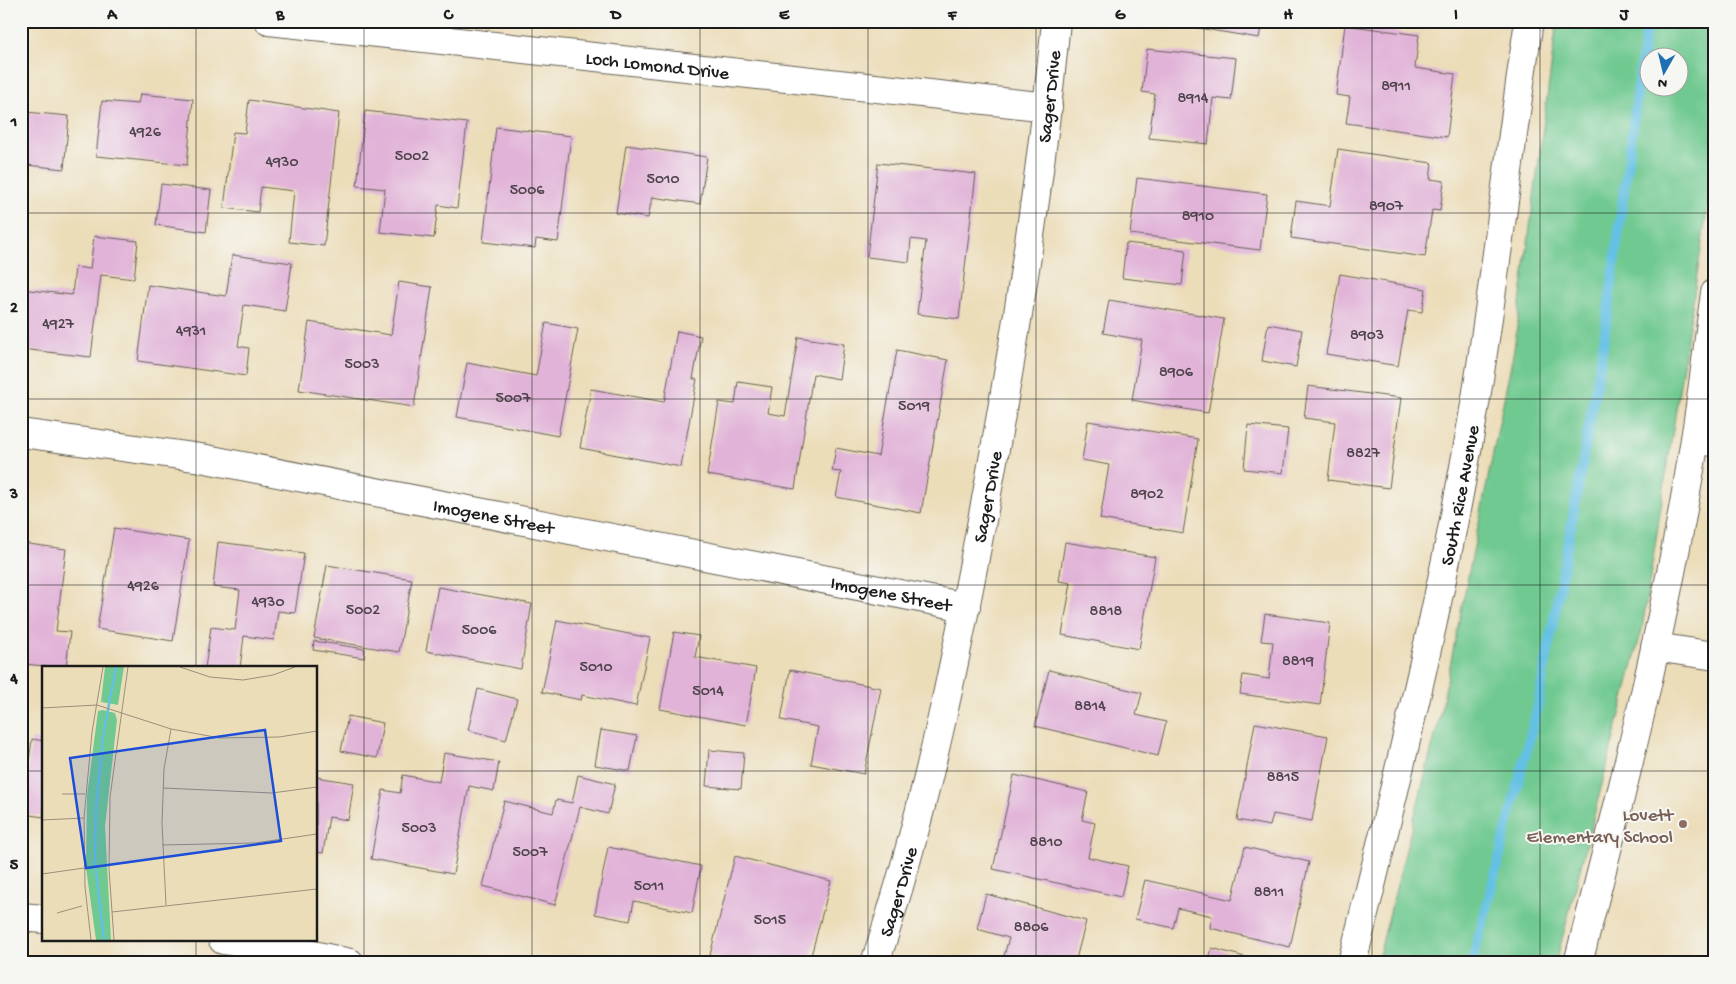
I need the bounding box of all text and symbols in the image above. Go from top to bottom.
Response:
text: A [106,7,118,26]
text: B [275,7,285,26]
text: C [443,7,454,26]
text: D [609,7,622,26]
text: E [779,7,790,26]
text: F [947,7,958,26]
text: G [1115,7,1126,26]
text: H [1283,7,1293,26]
text: I [1454,7,1458,26]
text: J [1619,7,1630,26]
street label: Loch Lomond Drive [584,48,730,87]
north arrow [1638,48,1688,98]
street label: Sager Drive [1035,49,1068,144]
text: N [1657,73,1668,91]
house number: 8911 [1381,78,1411,97]
house number: 8914 [1178,90,1209,109]
text: 1 [10,114,17,133]
house number: 4926 [129,124,162,143]
house number: 5002 [395,148,429,167]
house number: 4930 [266,154,298,173]
house number: 5010 [646,171,680,190]
house number: 5006 [510,182,545,201]
house number: 8907 [1369,198,1404,217]
house number: 8910 [1182,208,1214,227]
text: 2 [10,300,18,319]
house number: 4927 [42,316,75,335]
house number: 4931 [176,323,206,342]
house number: 8903 [1350,327,1384,346]
house number: 5003 [345,356,379,375]
house number: 8906 [1159,364,1194,383]
house number: 5007 [496,390,531,409]
house number: 5019 [898,398,930,417]
street label: South Rice Avenue [1437,424,1486,568]
house number: 8827 [1346,445,1381,464]
street label: Sager Drive [970,449,1009,545]
text: 3 [9,486,18,505]
house number: 8902 [1130,486,1164,505]
street label: Imogene Street [431,495,558,542]
street label: Imogene Street [828,573,955,619]
house number: 4926 [127,578,160,597]
house number: 4930 [252,594,284,613]
house number: 5002 [346,602,380,621]
house number: 8818 [1090,603,1123,622]
house number: 5006 [462,622,497,641]
house number: 8819 [1282,653,1314,672]
house number: 5010 [579,659,613,678]
inset map [42,666,318,942]
text: 4 [9,671,18,690]
house number: 5014 [692,683,724,702]
house number: 8814 [1074,698,1106,717]
house number: 8815 [1267,769,1299,788]
place label: Lovett Elementary School [1527,805,1675,850]
marker: Lovett Elementary School [1677,818,1689,830]
house number: 5003 [402,820,436,839]
house number: 8810 [1029,834,1063,853]
house number: 5007 [513,844,548,863]
street label: Sager Drive [876,845,925,940]
text: 5 [10,857,19,876]
house number: 5011 [634,878,664,897]
house number: 8811 [1254,884,1284,903]
house number: 5015 [754,912,786,931]
house number: 8806 [1014,919,1049,938]

